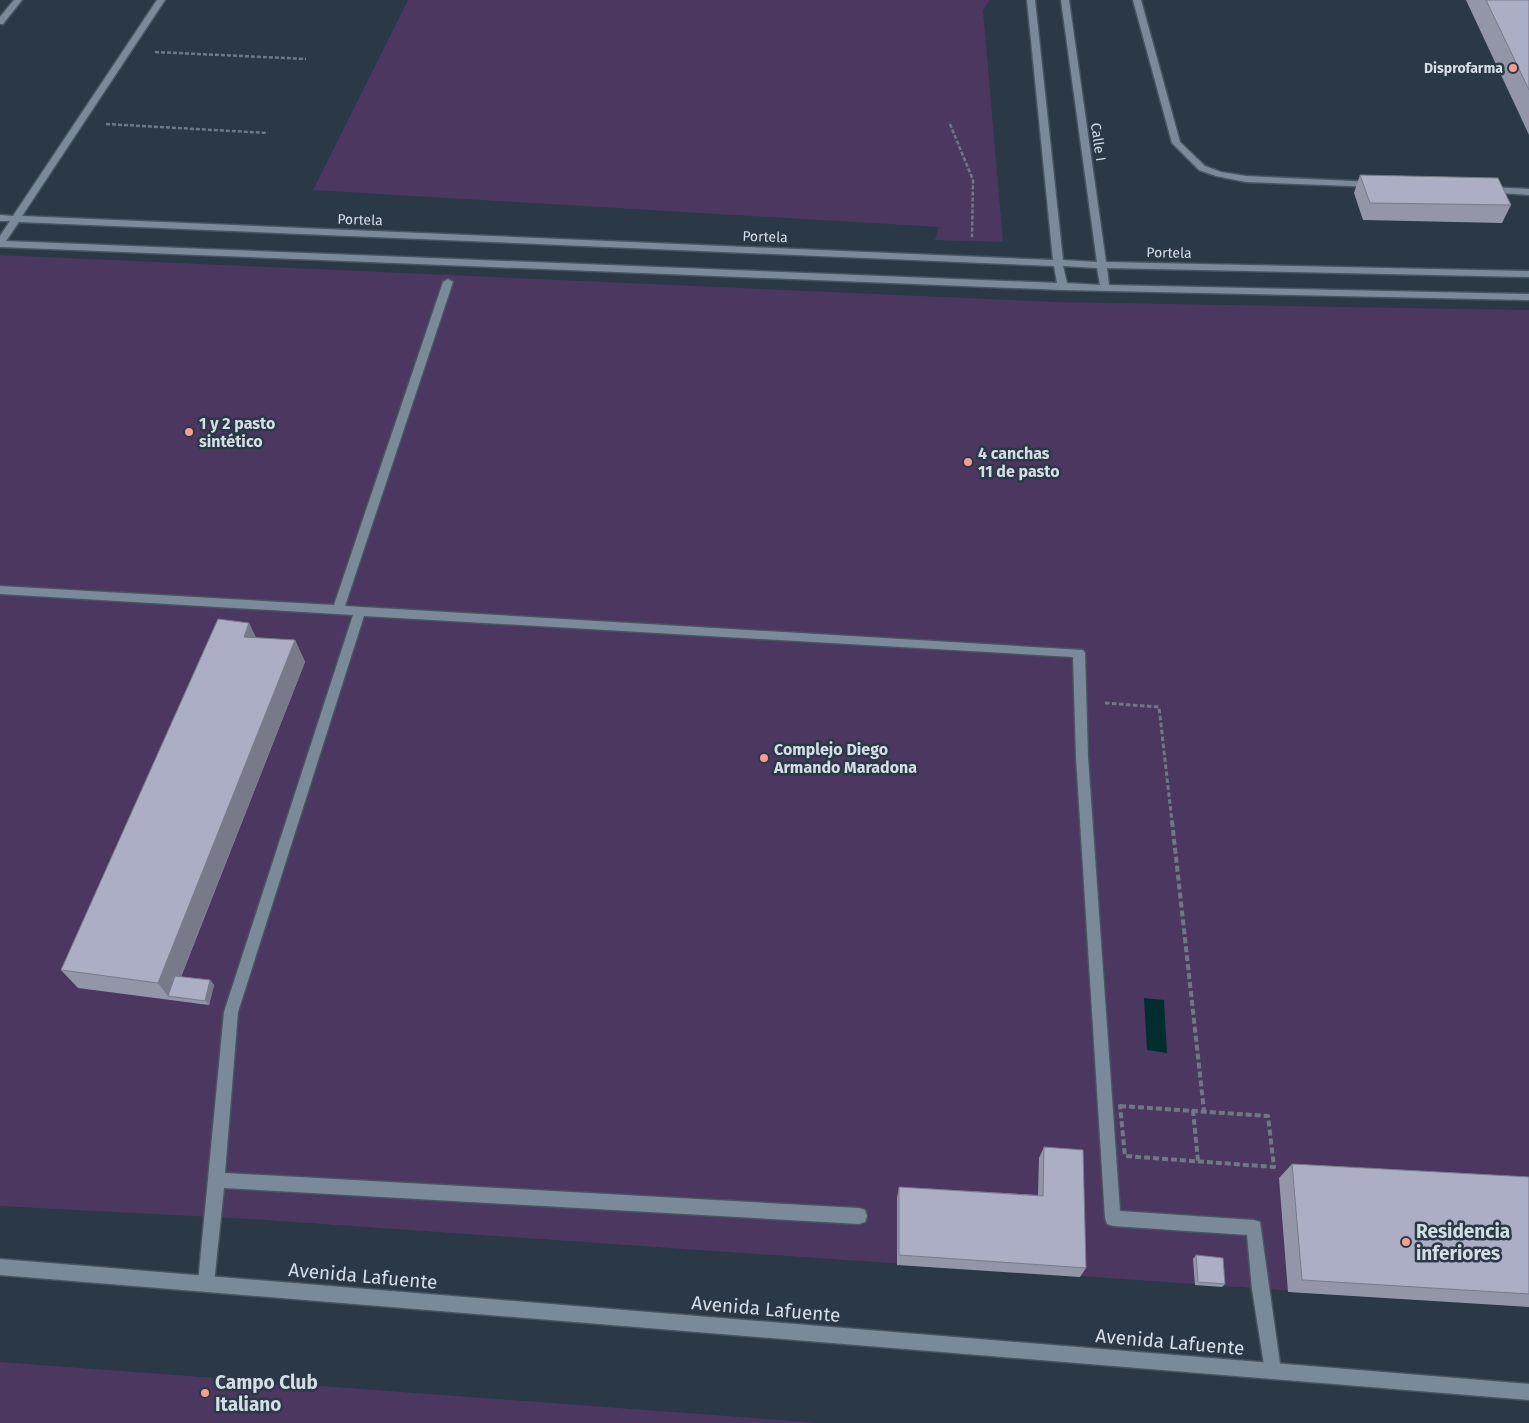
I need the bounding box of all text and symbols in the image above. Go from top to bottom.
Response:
place label: Disprofarma [1424,60,1503,77]
marker: Disprofarma [1507,62,1519,74]
street label: Calle I [1087,122,1109,162]
street label: Portela [337,211,383,229]
street label: Portela [742,228,788,246]
street label: Portela [1146,244,1192,262]
place label: 1 y 2 pasto sintético [199,414,275,451]
marker: 1 y 2 pasto sintético [183,426,195,438]
place label: 4 canchas 11 de pasto [978,444,1060,481]
marker: 4 canchas 11 de pasto [962,456,974,468]
place label: Complejo Diego Armando Maradona [773,740,917,777]
marker: Complejo Diego Armando Maradona [758,752,770,764]
place label: Residencia inferiores [1416,1220,1510,1265]
marker: Residencia inferiores [1400,1236,1412,1248]
street label: Avenida Lafuente [288,1258,438,1294]
street label: Avenida Lafuente [691,1291,841,1327]
street label: Avenida Lafuente [1095,1324,1245,1360]
place label: Campo Club Italiano [215,1371,318,1416]
marker: Campo Club Italiano [199,1387,211,1399]

